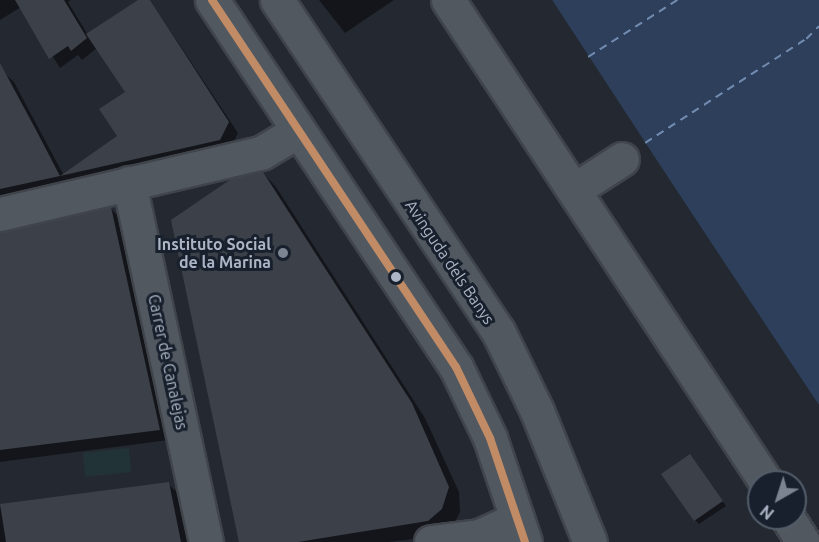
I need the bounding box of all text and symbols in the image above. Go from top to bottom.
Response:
street label: Avinguda dels Banys [401,196,499,328]
place label: Instituto Social de la Marina [157,234,271,272]
marker: Instituto Social de la Marina [276,246,290,260]
unlabelled marker [390,271,402,283]
street label: Carrer de Canalejas [144,292,192,432]
north arrow [747,470,807,530]
text: N [757,502,777,523]

